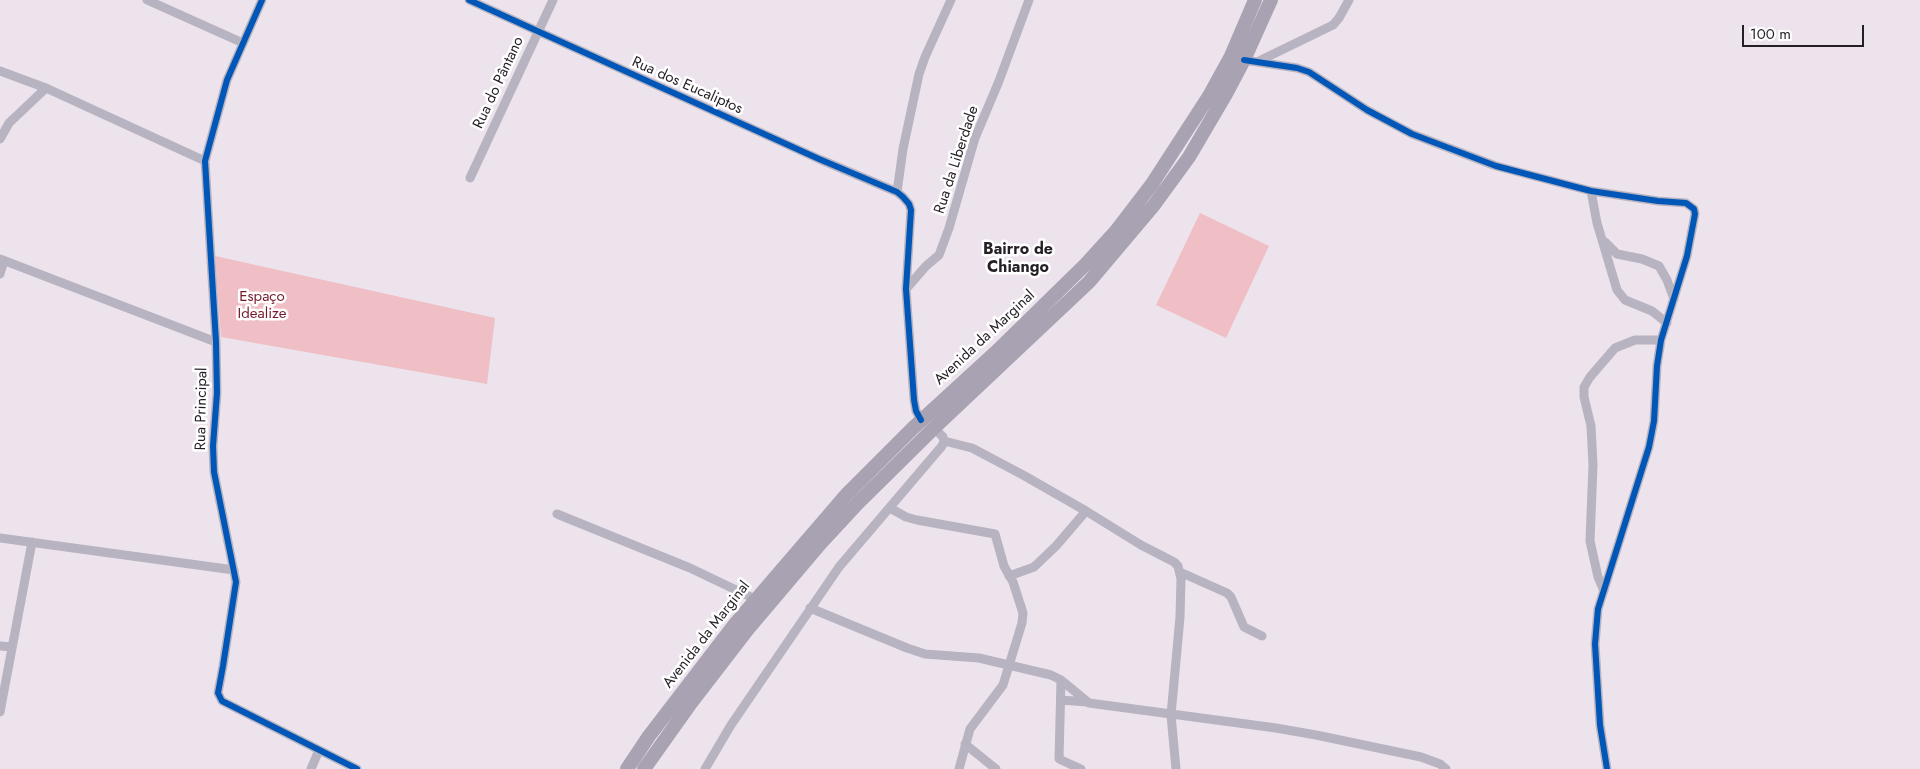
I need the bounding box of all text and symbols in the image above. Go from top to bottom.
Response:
scale bar [1745,15,1868,47]
text: 100 m [1750,23,1791,45]
street label: Rua do Pântano [470,34,528,132]
street label: Rua dos Eucaliptos [629,53,745,119]
street label: Rua da Liberdade [931,104,983,216]
district label: Bairro de Chiango [983,240,1053,278]
street label: Avenida da Marginal [931,287,1039,389]
park label: Espaço Idealize [238,288,286,323]
street label: Rua Principal [192,367,212,451]
street label: Avenida da Marginal [660,578,754,692]

